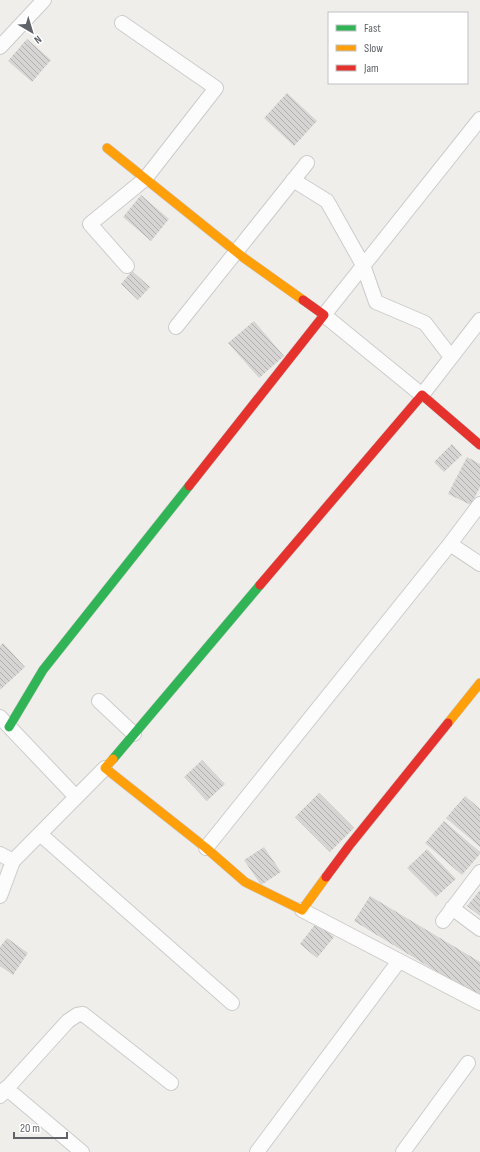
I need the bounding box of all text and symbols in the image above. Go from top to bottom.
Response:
north arrow [12,12,52,52]
legend [328,12,468,84]
text: Fast [364,21,381,36]
text: N [31,33,44,46]
text: Slow [364,41,383,56]
text: Jam [363,61,379,76]
scale bar [14,1114,67,1140]
text: 20 m [20,1121,40,1136]

